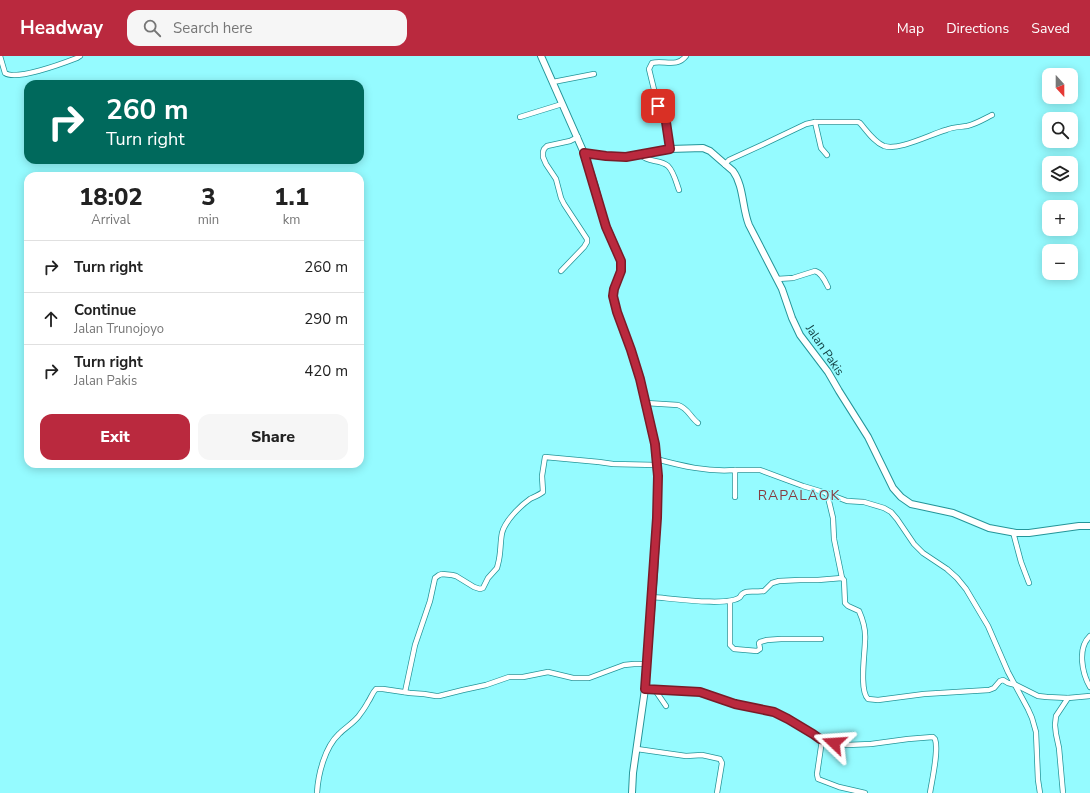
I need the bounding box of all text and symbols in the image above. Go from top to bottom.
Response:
search box [127,10,407,46]
text: Headway [20,15,103,41]
icon: search [141,17,163,39]
text: Search here [173,18,253,38]
text: Map [897,19,924,38]
text: Directions [946,19,1009,38]
text: Saved [1031,19,1070,38]
north arrow [1042,68,1078,104]
map controls [1042,68,1078,280]
pin [641,89,675,123]
text: 260 m [106,91,189,129]
icon: arrive [647,95,669,117]
icon: right [40,96,92,148]
button: search [1042,112,1078,148]
text: Turn right [106,127,185,151]
button: layers [1042,156,1078,192]
text: 18:02 [79,181,143,213]
text: 3 [201,181,216,213]
text: 1.1 [274,181,309,213]
button: + [1042,200,1078,236]
text: Arrival [91,211,130,229]
text: min [198,211,219,229]
text: km [283,211,300,229]
button: − [1042,244,1078,280]
icon: right [40,256,62,278]
text: Turn right [74,257,143,277]
text: 260 m [304,257,348,277]
text: Continue [74,300,136,320]
icon: ahead [40,308,62,330]
text: 290 m [304,309,348,329]
text: Jalan Trunojoyo [74,320,164,338]
street label: Jalan Pakis [802,321,848,379]
text: Turn right [74,352,143,372]
icon: right [40,360,62,382]
text: 420 m [304,361,348,381]
text: Jalan Pakis [74,372,137,390]
button: Exit [40,414,190,460]
button: Share [198,414,348,460]
district label: RAPALAOK [758,486,840,505]
position arrow [813,722,855,764]

